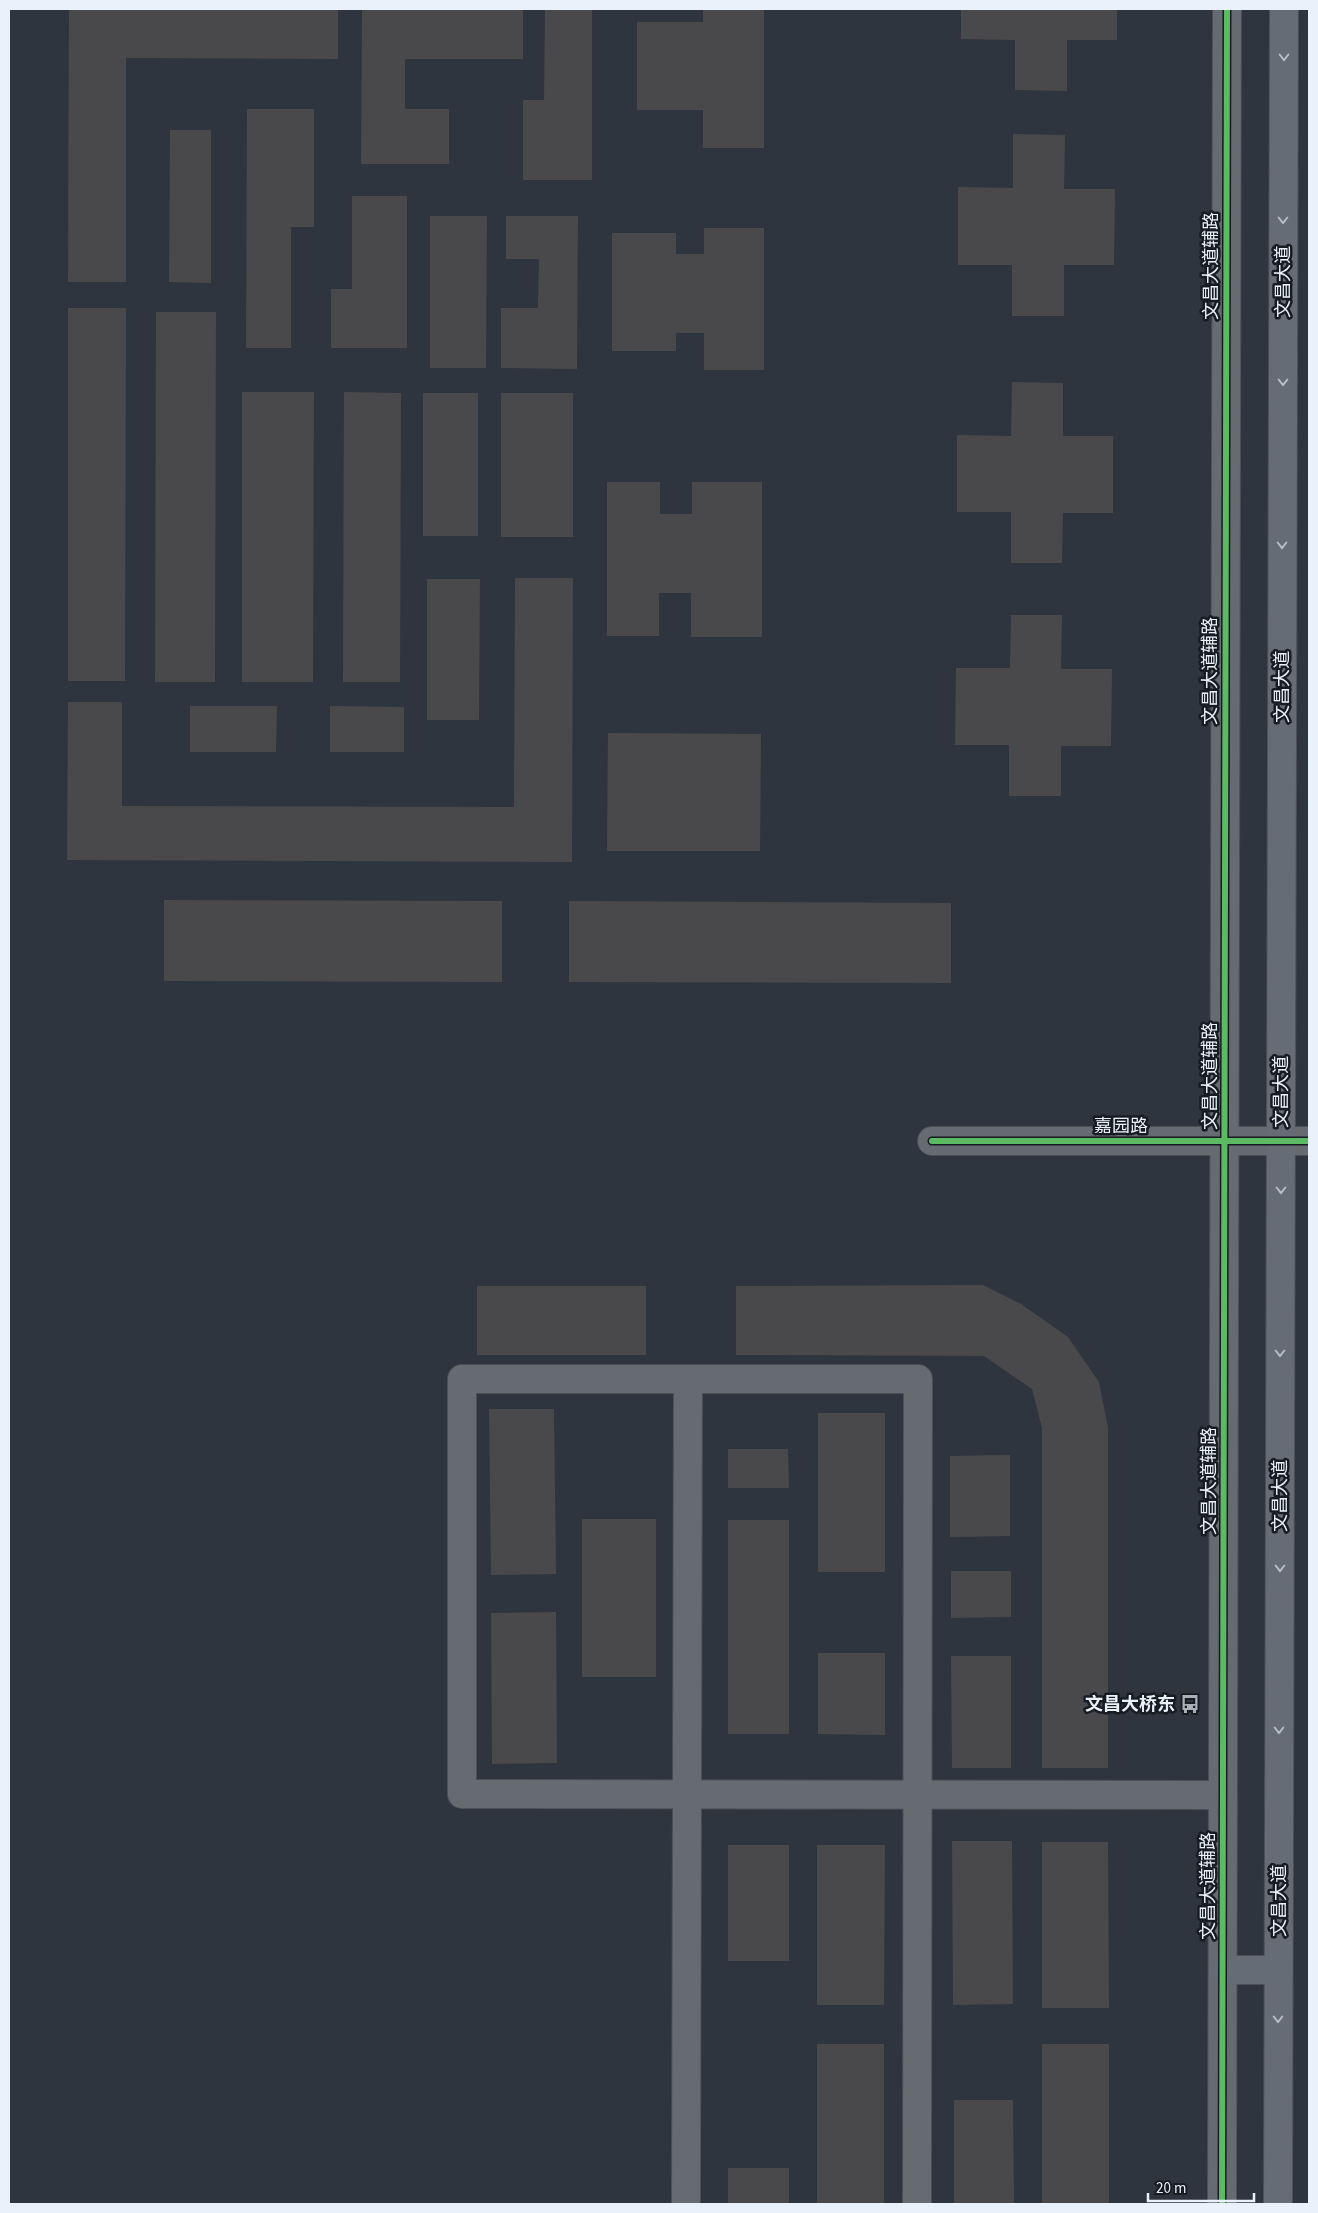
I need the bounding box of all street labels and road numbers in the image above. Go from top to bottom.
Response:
street label: 文昌大道辅路 [1199,212,1224,320]
street label: 文昌大道 [1271,246,1296,318]
street label: 文昌大道辅路 [1198,617,1223,725]
street label: 文昌大道 [1270,651,1295,723]
street label: 文昌大道辅路 [1198,1022,1223,1130]
street label: 文昌大道 [1269,1056,1294,1128]
street label: 嘉园路 [1094,1114,1148,1139]
street label: 文昌大道辅路 [1197,1427,1222,1535]
street label: 文昌大道 [1268,1460,1293,1532]
street label: 文昌大道辅路 [1196,1832,1221,1940]
street label: 文昌大道 [1267,1865,1292,1937]

